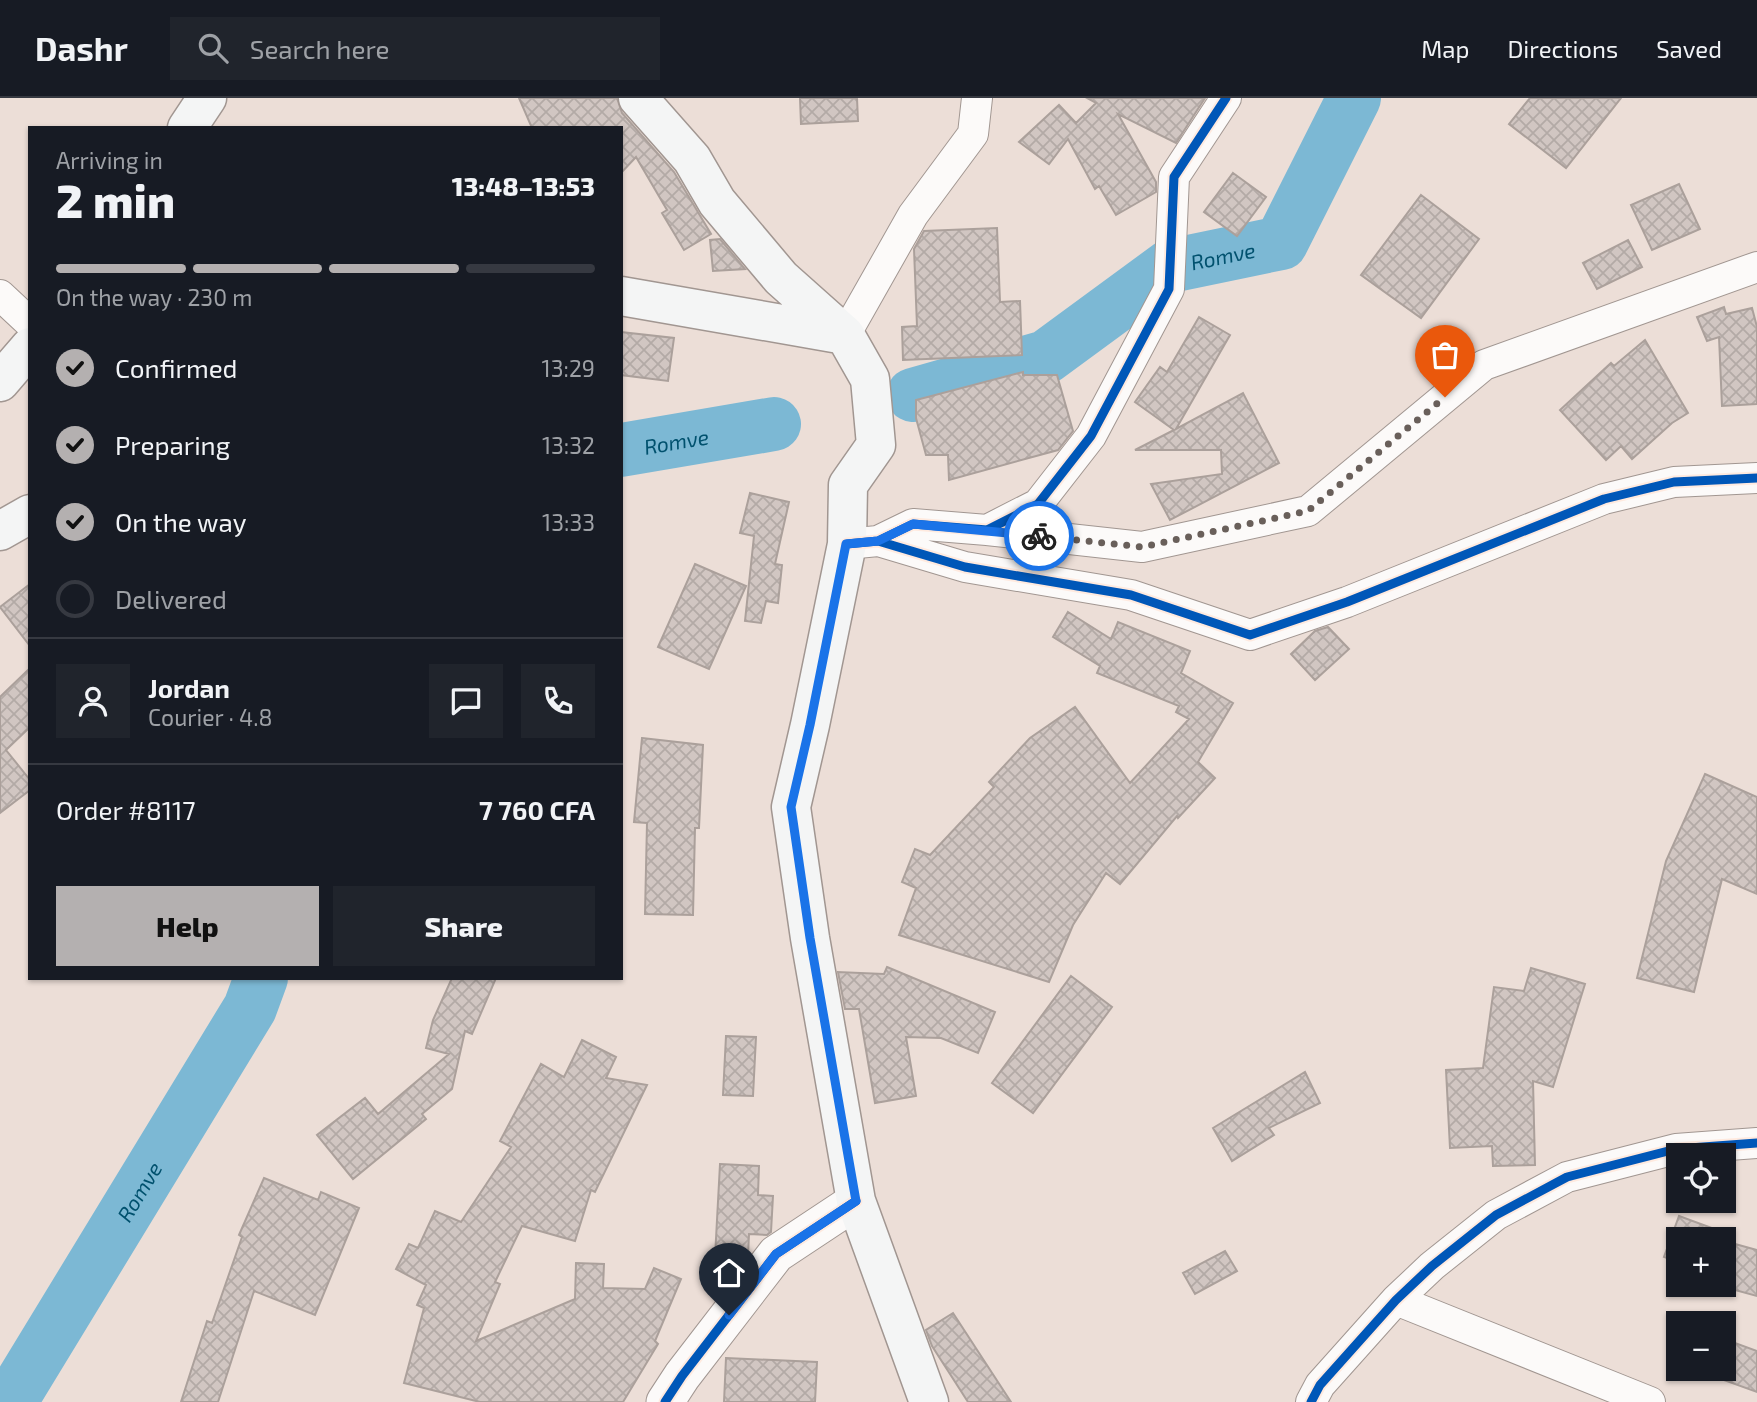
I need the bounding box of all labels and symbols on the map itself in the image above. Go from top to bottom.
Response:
water label: Romve [1188,236,1257,274]
pin [1415,325,1475,397]
water label: Romve [642,423,711,458]
courier [1004,501,1074,571]
water label: Romve [111,1157,166,1226]
pin [699,1243,759,1315]

